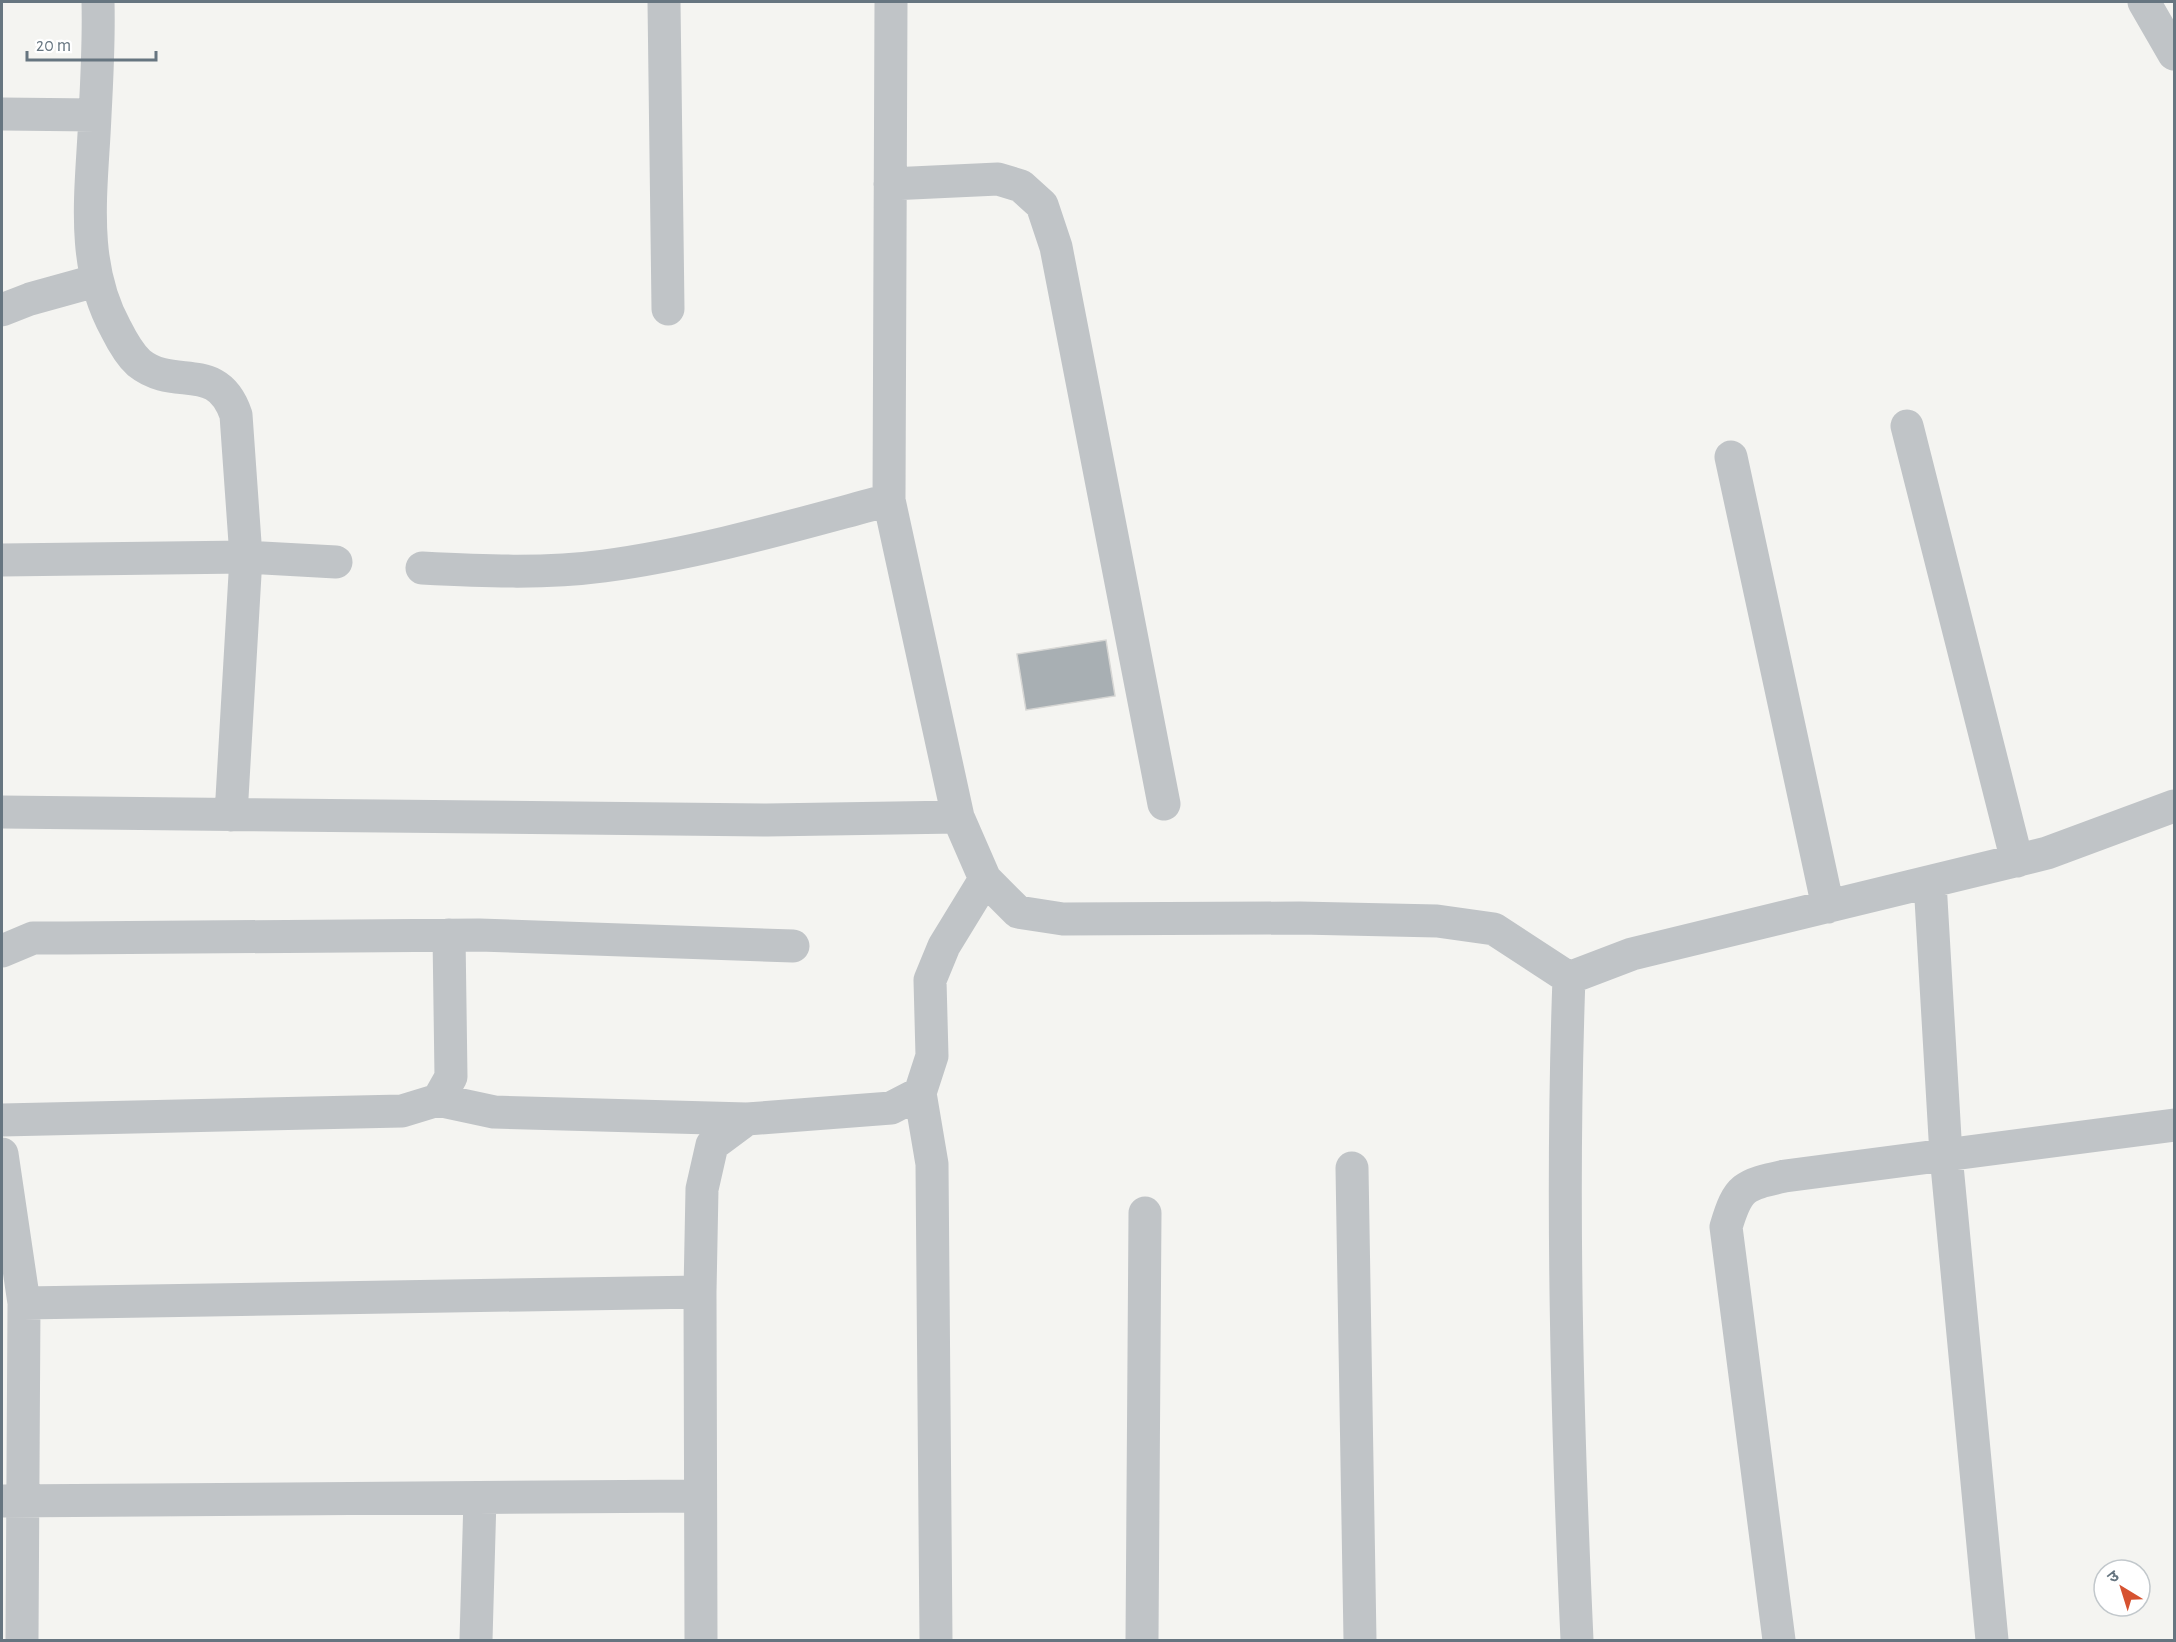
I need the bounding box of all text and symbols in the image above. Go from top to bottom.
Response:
scale bar [27,24,156,62]
text: 20 m [36,37,71,55]
north arrow [2092,1558,2152,1618]
text: उ [2105,1567,2122,1586]

